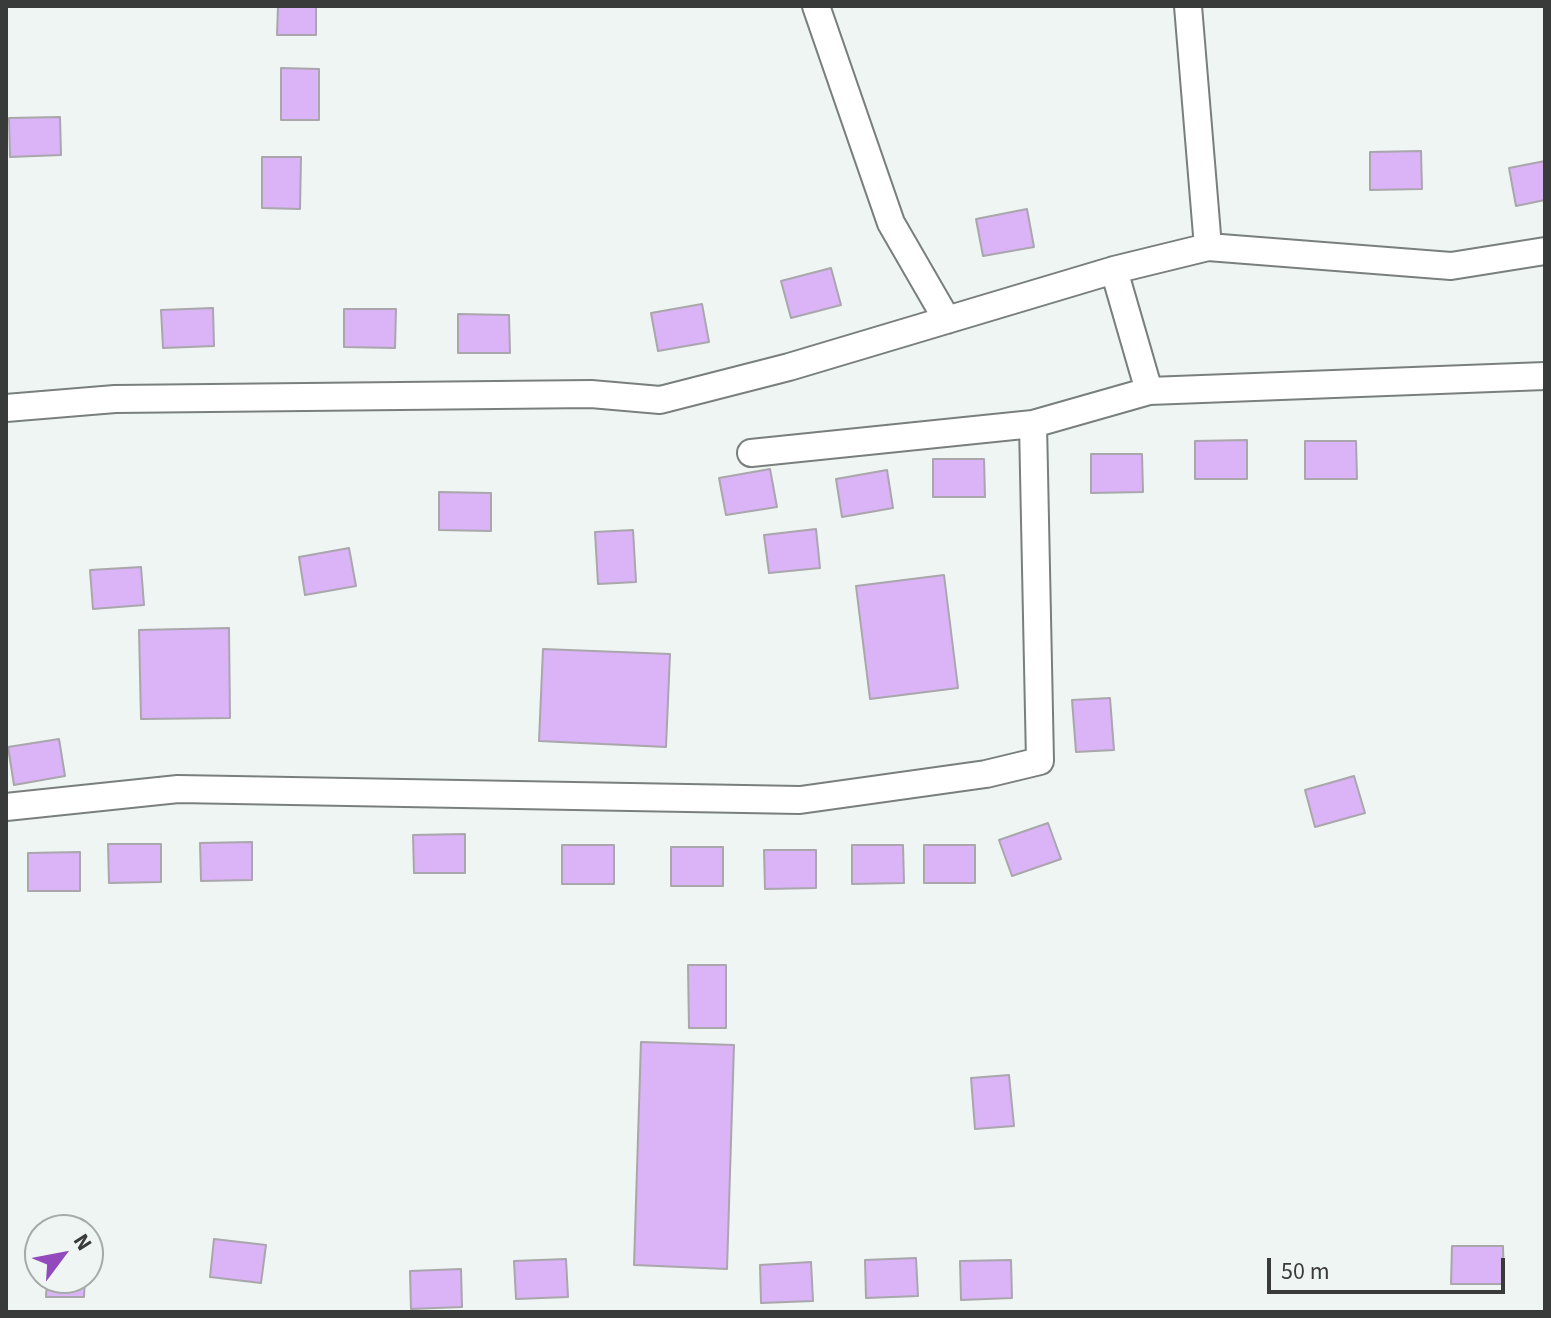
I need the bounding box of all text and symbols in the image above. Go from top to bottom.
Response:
north arrow [24,1214,104,1294]
text: N [65,1228,100,1257]
scale bar [1271,1242,1509,1292]
text: 50 m [1281,1254,1330,1289]

